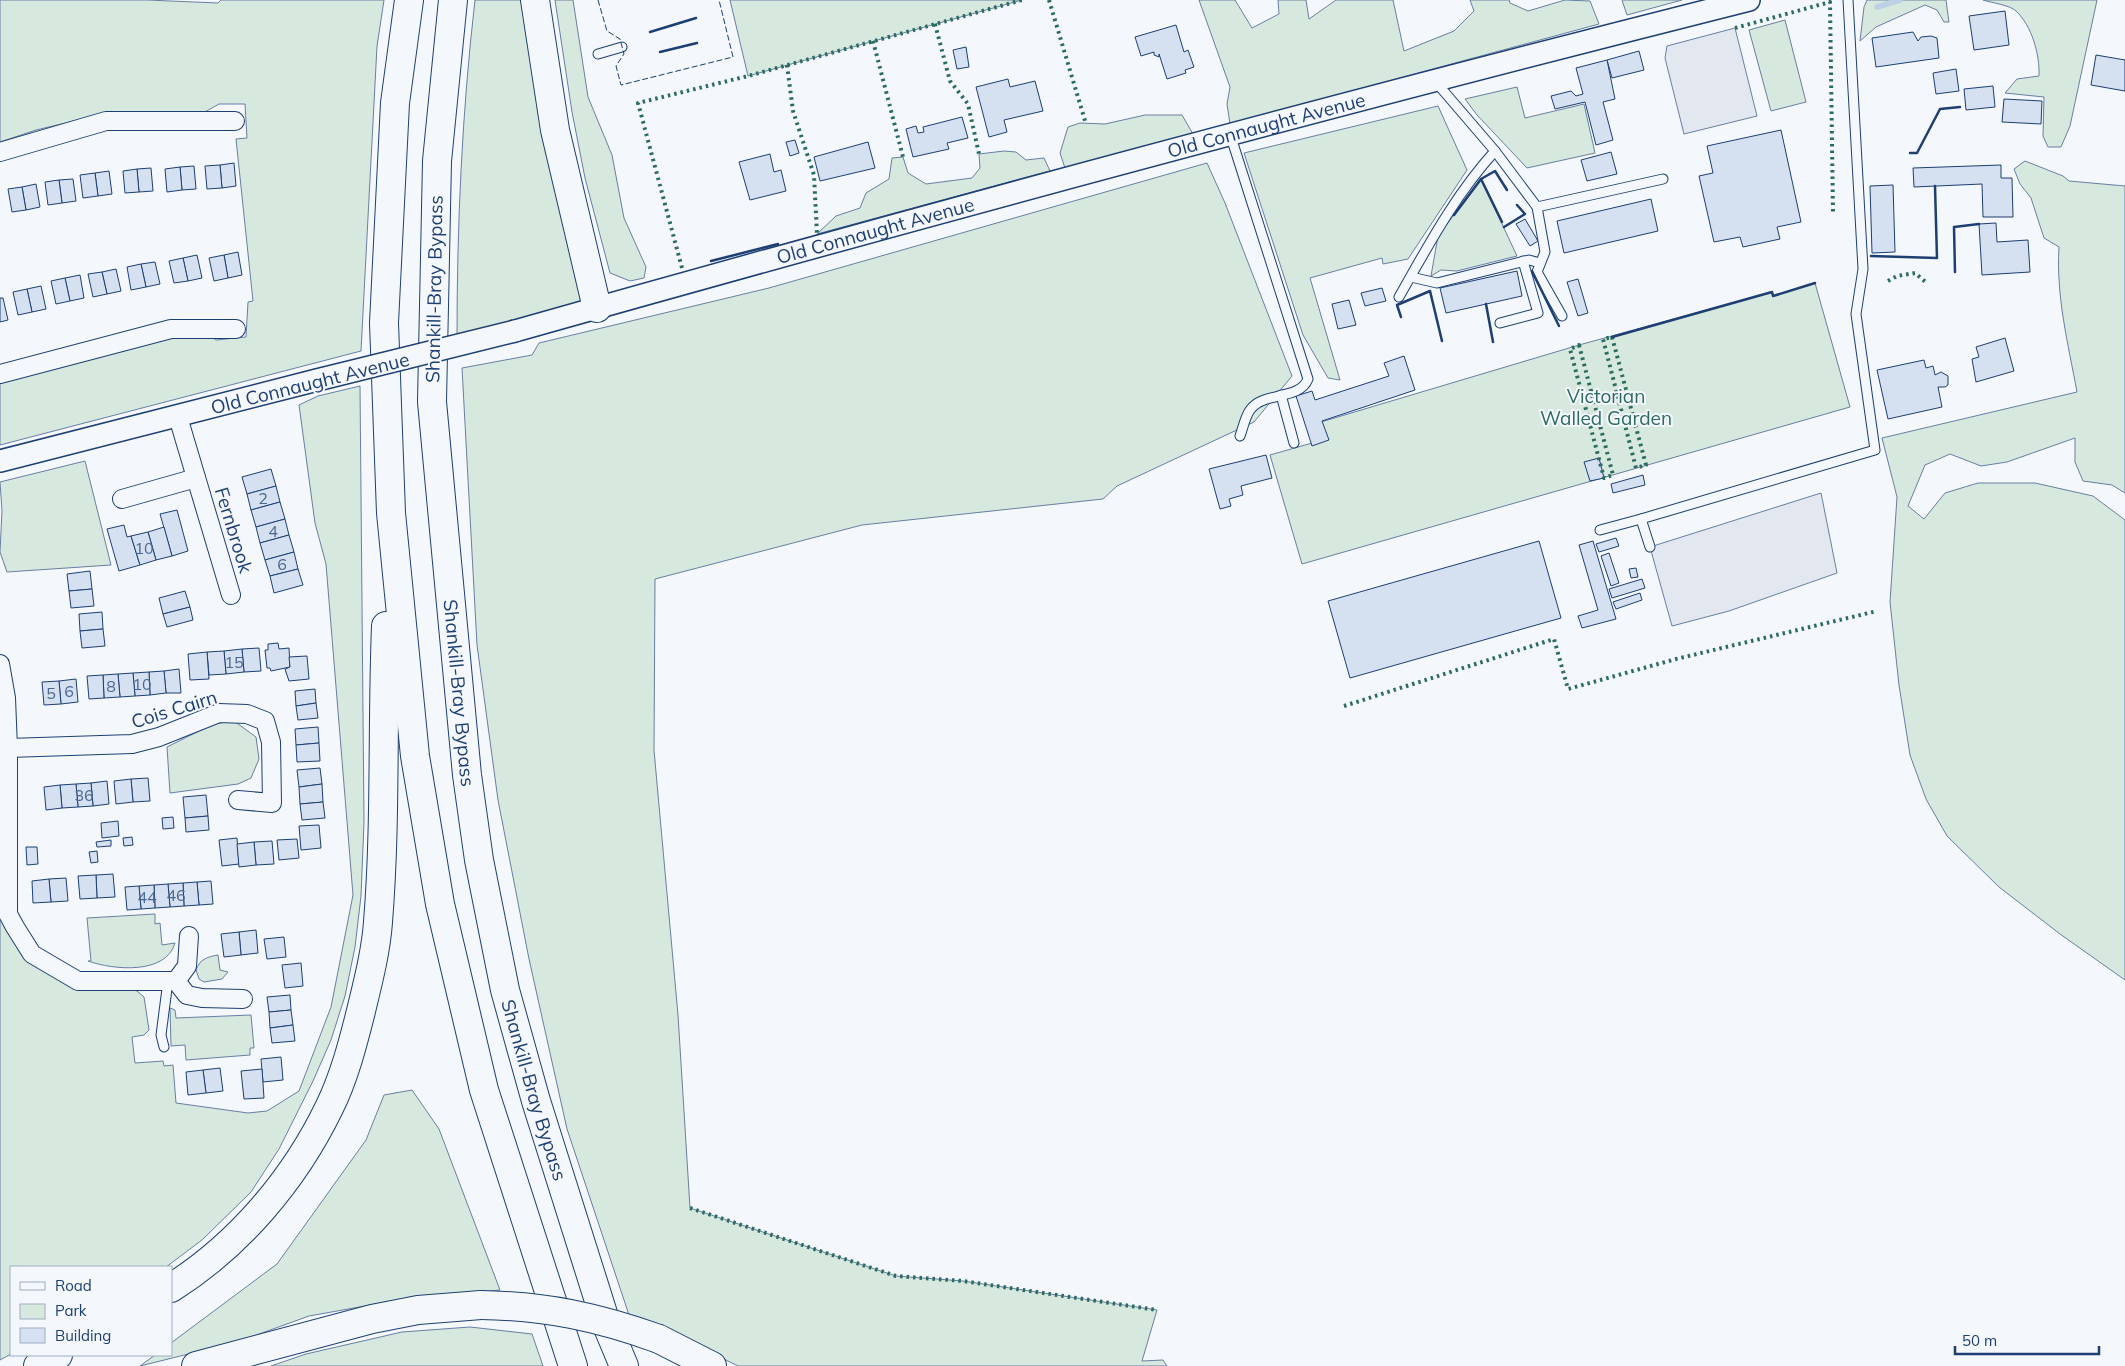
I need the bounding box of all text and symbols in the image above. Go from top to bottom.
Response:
street label: Old Connaught Avenue [1165,87,1368,163]
street label: Old Connaught Avenue [774,192,977,269]
street label: Shankill-Bray Bypass [420,195,448,383]
street label: Old Connaught Avenue [208,347,412,419]
park label: Victorian Walled Garden [1540,384,1672,430]
street label: Fernbrook [210,484,258,576]
house number: 2 [258,488,268,508]
house number: 4 [268,521,278,541]
house number: 10 [134,538,154,558]
house number: 6 [277,554,287,574]
street label: Shankill-Bray Bypass [439,598,480,788]
house number: 15 [224,652,244,672]
house number: 10 [132,674,152,694]
house number: 8 [106,676,116,696]
house number: 6 [64,681,74,701]
house number: 5 [46,683,56,703]
street label: Cois Cairn [128,685,220,733]
house number: 36 [74,785,94,805]
house number: 46 [166,885,186,905]
house number: 44 [137,887,157,907]
street label: Shankill-Bray Bypass [496,997,572,1184]
legend [10,1266,172,1356]
text: Road [55,1276,92,1295]
text: Park [55,1301,87,1320]
scale bar [1955,1324,2099,1356]
text: Building [55,1326,111,1345]
text: 50 m [1962,1331,1997,1350]

